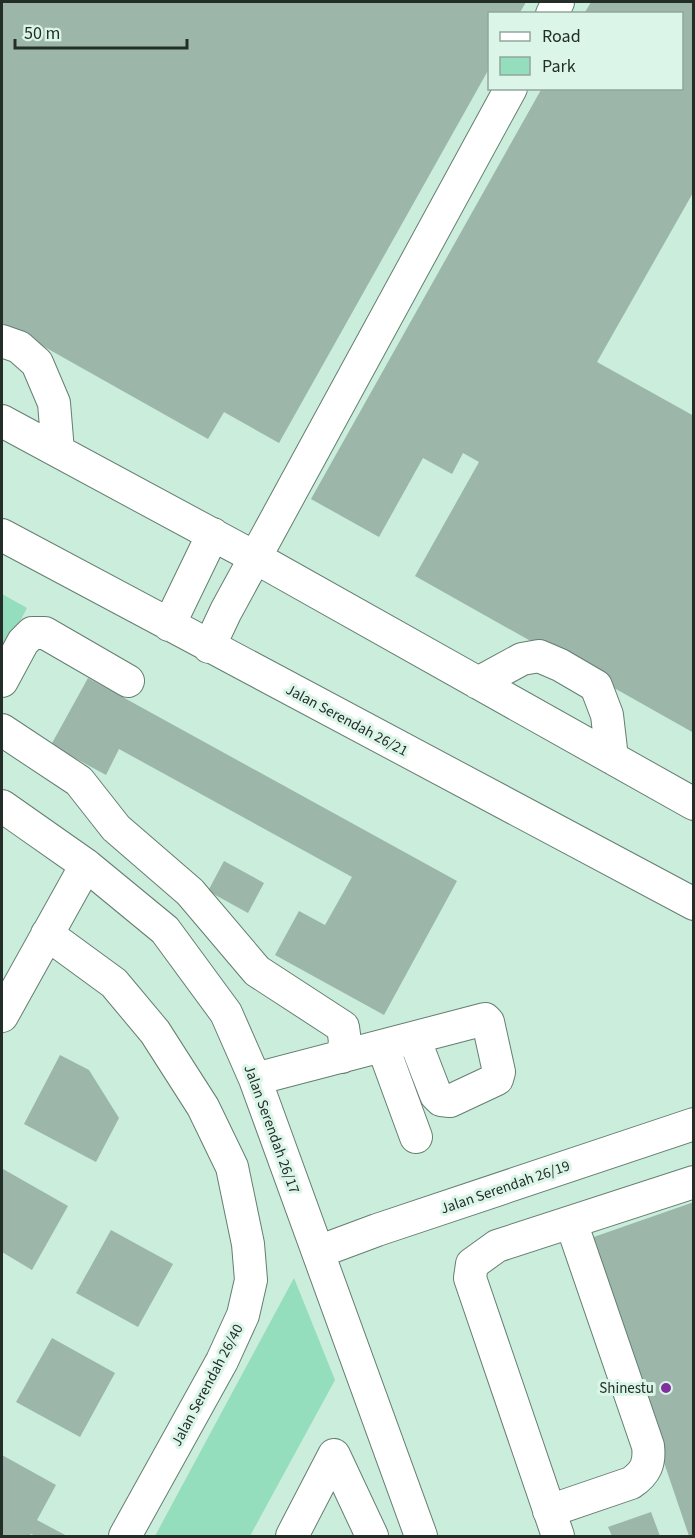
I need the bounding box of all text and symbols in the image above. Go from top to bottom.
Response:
scale bar [15,12,188,50]
legend [488,12,683,90]
text: 50 m [24,21,60,46]
text: Road [542,24,581,49]
text: Park [542,54,576,79]
street label: Jalan Serendah 26/21 [282,679,412,762]
street label: Jalan Serendah 26/17 [238,1062,305,1196]
street label: Jalan Serendah 26/19 [438,1155,573,1219]
street label: Jalan Serendah 26/40 [166,1320,249,1450]
place label: Shinestu [599,1378,654,1399]
marker: Shinestu [659,1381,673,1395]

